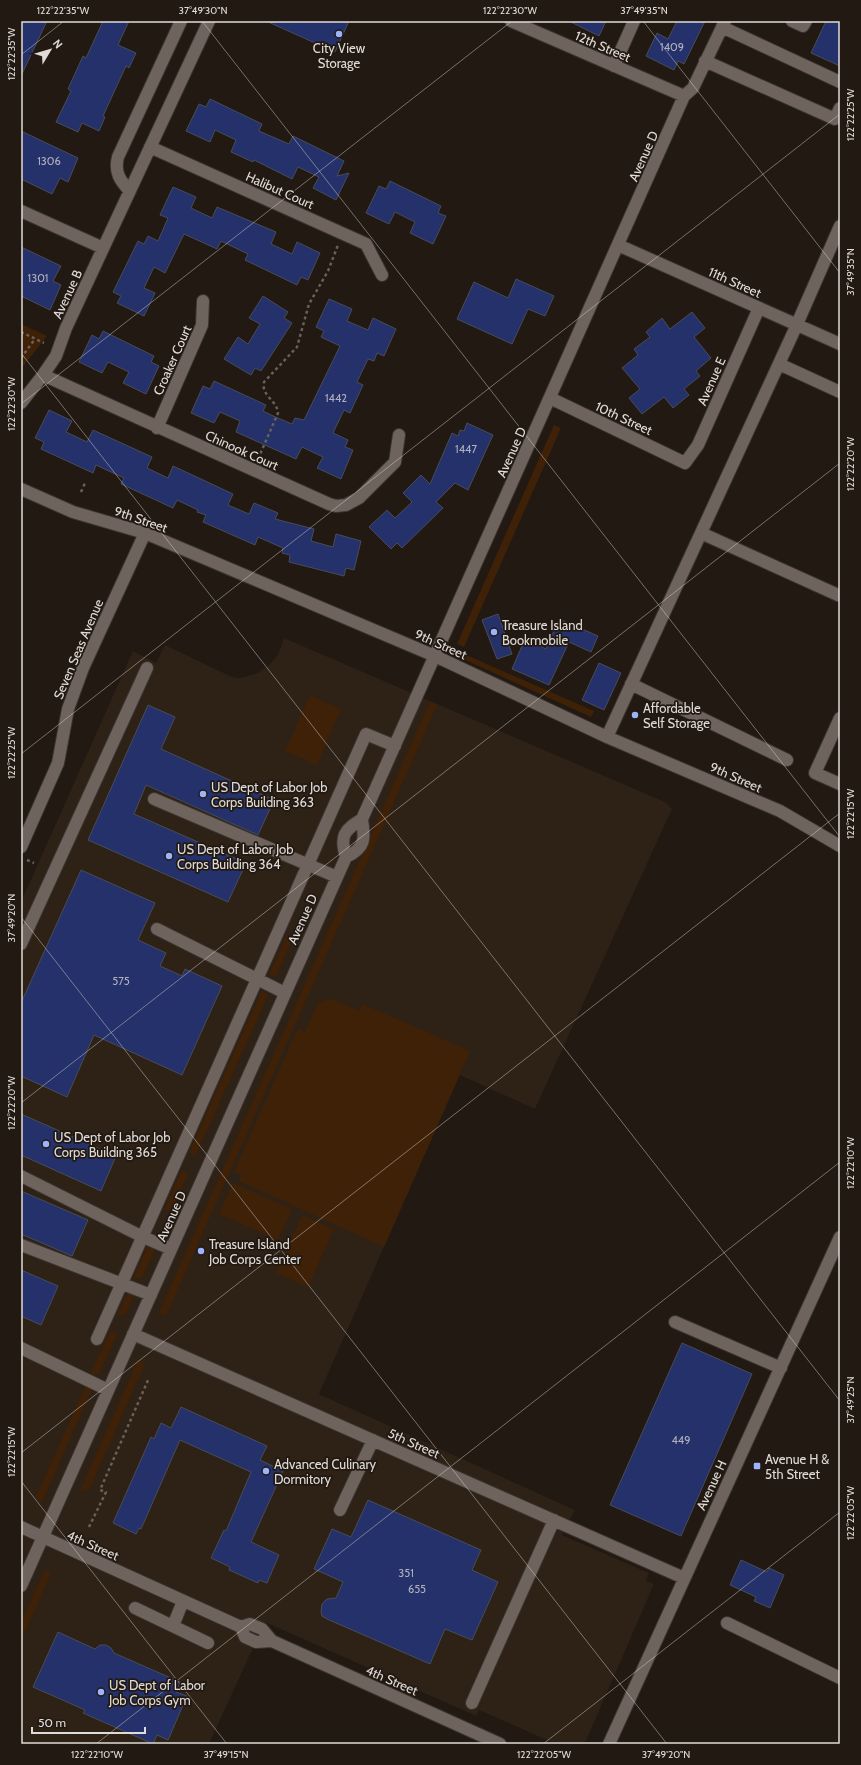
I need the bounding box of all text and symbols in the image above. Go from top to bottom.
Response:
text: 122°22'35"W [37,4,90,17]
text: 37°49'30"N [179,4,227,17]
text: 122°22'30"W [483,4,538,17]
text: 37°49'35"N [620,4,668,17]
text: 122°22'35"W [5,27,18,80]
street label: 12th Street [573,27,634,65]
marker: City View Storage [334,29,344,39]
north arrow [30,30,70,70]
text: N [50,36,66,51]
place label: City View Storage [313,40,366,71]
house number: 1409 [660,40,684,54]
text: 122°22'25"W [844,88,857,141]
street label: Avenue D [625,128,661,184]
house number: 1306 [37,154,61,168]
street label: Halibut Court [244,168,317,212]
text: 37°49'35"N [844,248,857,296]
street label: 11th Street [706,263,765,301]
street label: Avenue B [49,267,85,321]
house number: 1301 [28,271,48,285]
street label: Croaker Court [149,322,195,397]
street label: Avenue E [693,354,729,408]
text: 122°22'30"W [5,376,18,431]
house number: 1442 [325,391,347,405]
street label: 10th Street [593,398,656,438]
street label: Avenue D [493,424,529,480]
street label: Chinook Court [203,427,282,474]
text: 122°22'20"W [844,437,857,491]
house number: 1447 [455,442,477,456]
street label: 9th Street [112,502,170,536]
street label: Seven Seas Avenue [50,596,106,702]
place label: Treasure Island Bookmobile [502,617,583,648]
street label: 9th Street [413,625,470,663]
marker: Treasure Island Bookmobile [489,627,499,637]
place label: Affordable Self Storage [643,700,710,731]
marker: Affordable Self Storage [630,710,640,720]
text: 122°22'25"W [5,726,18,779]
street label: 9th Street [708,758,765,796]
place label: US Dept of Labor Job Corps Building 363 [211,779,327,810]
text: 122°22'15"W [844,788,857,839]
marker: US Dept of Labor Job Corps Building 363 [198,789,208,799]
place label: US Dept of Labor Job Corps Building 364 [177,841,293,872]
marker: US Dept of Labor Job Corps Building 364 [164,851,174,861]
street label: Avenue D [284,891,320,947]
text: 37°49'20"N [5,894,18,942]
house number: 575 [112,974,130,988]
text: 122°22'20"W [5,1076,18,1130]
place label: US Dept of Labor Job Corps Building 365 [54,1129,170,1160]
text: 122°22'10"W [844,1137,857,1189]
marker: US Dept of Labor Job Corps Building 365 [41,1139,51,1149]
street label: Avenue D [153,1188,189,1244]
place label: Treasure Island Job Corps Center [208,1236,302,1267]
marker: Treasure Island Job Corps Center [196,1246,206,1256]
text: 37°49'25"N [844,1376,857,1424]
street label: 5th Street [386,1425,443,1462]
text: 122°22'15"W [5,1426,18,1477]
house number: 449 [672,1433,690,1447]
place label: Avenue H & 5th Street [765,1451,829,1482]
place label: Advanced Culinary Dormitory [274,1456,377,1487]
street label: Avenue H [692,1457,730,1513]
marker: Avenue H & 5th Street [752,1461,762,1471]
marker: Advanced Culinary Dormitory [261,1466,271,1476]
text: 122°22'05"W [844,1485,857,1540]
street label: 4th Street [64,1526,122,1564]
house number: 351 [398,1566,414,1580]
house number: 655 [408,1582,426,1596]
street label: 4th Street [363,1661,421,1699]
place label: US Dept of Labor Job Corps Gym [108,1677,206,1708]
marker: US Dept of Labor Job Corps Gym [96,1687,106,1697]
scale bar [32,1709,145,1735]
text: 50 m [38,1715,66,1730]
text: 122°22'10"W [71,1748,123,1761]
text: 37°49'15"N [203,1748,249,1761]
text: 122°22'05"W [517,1748,572,1761]
text: 37°49'20"N [642,1748,690,1761]

